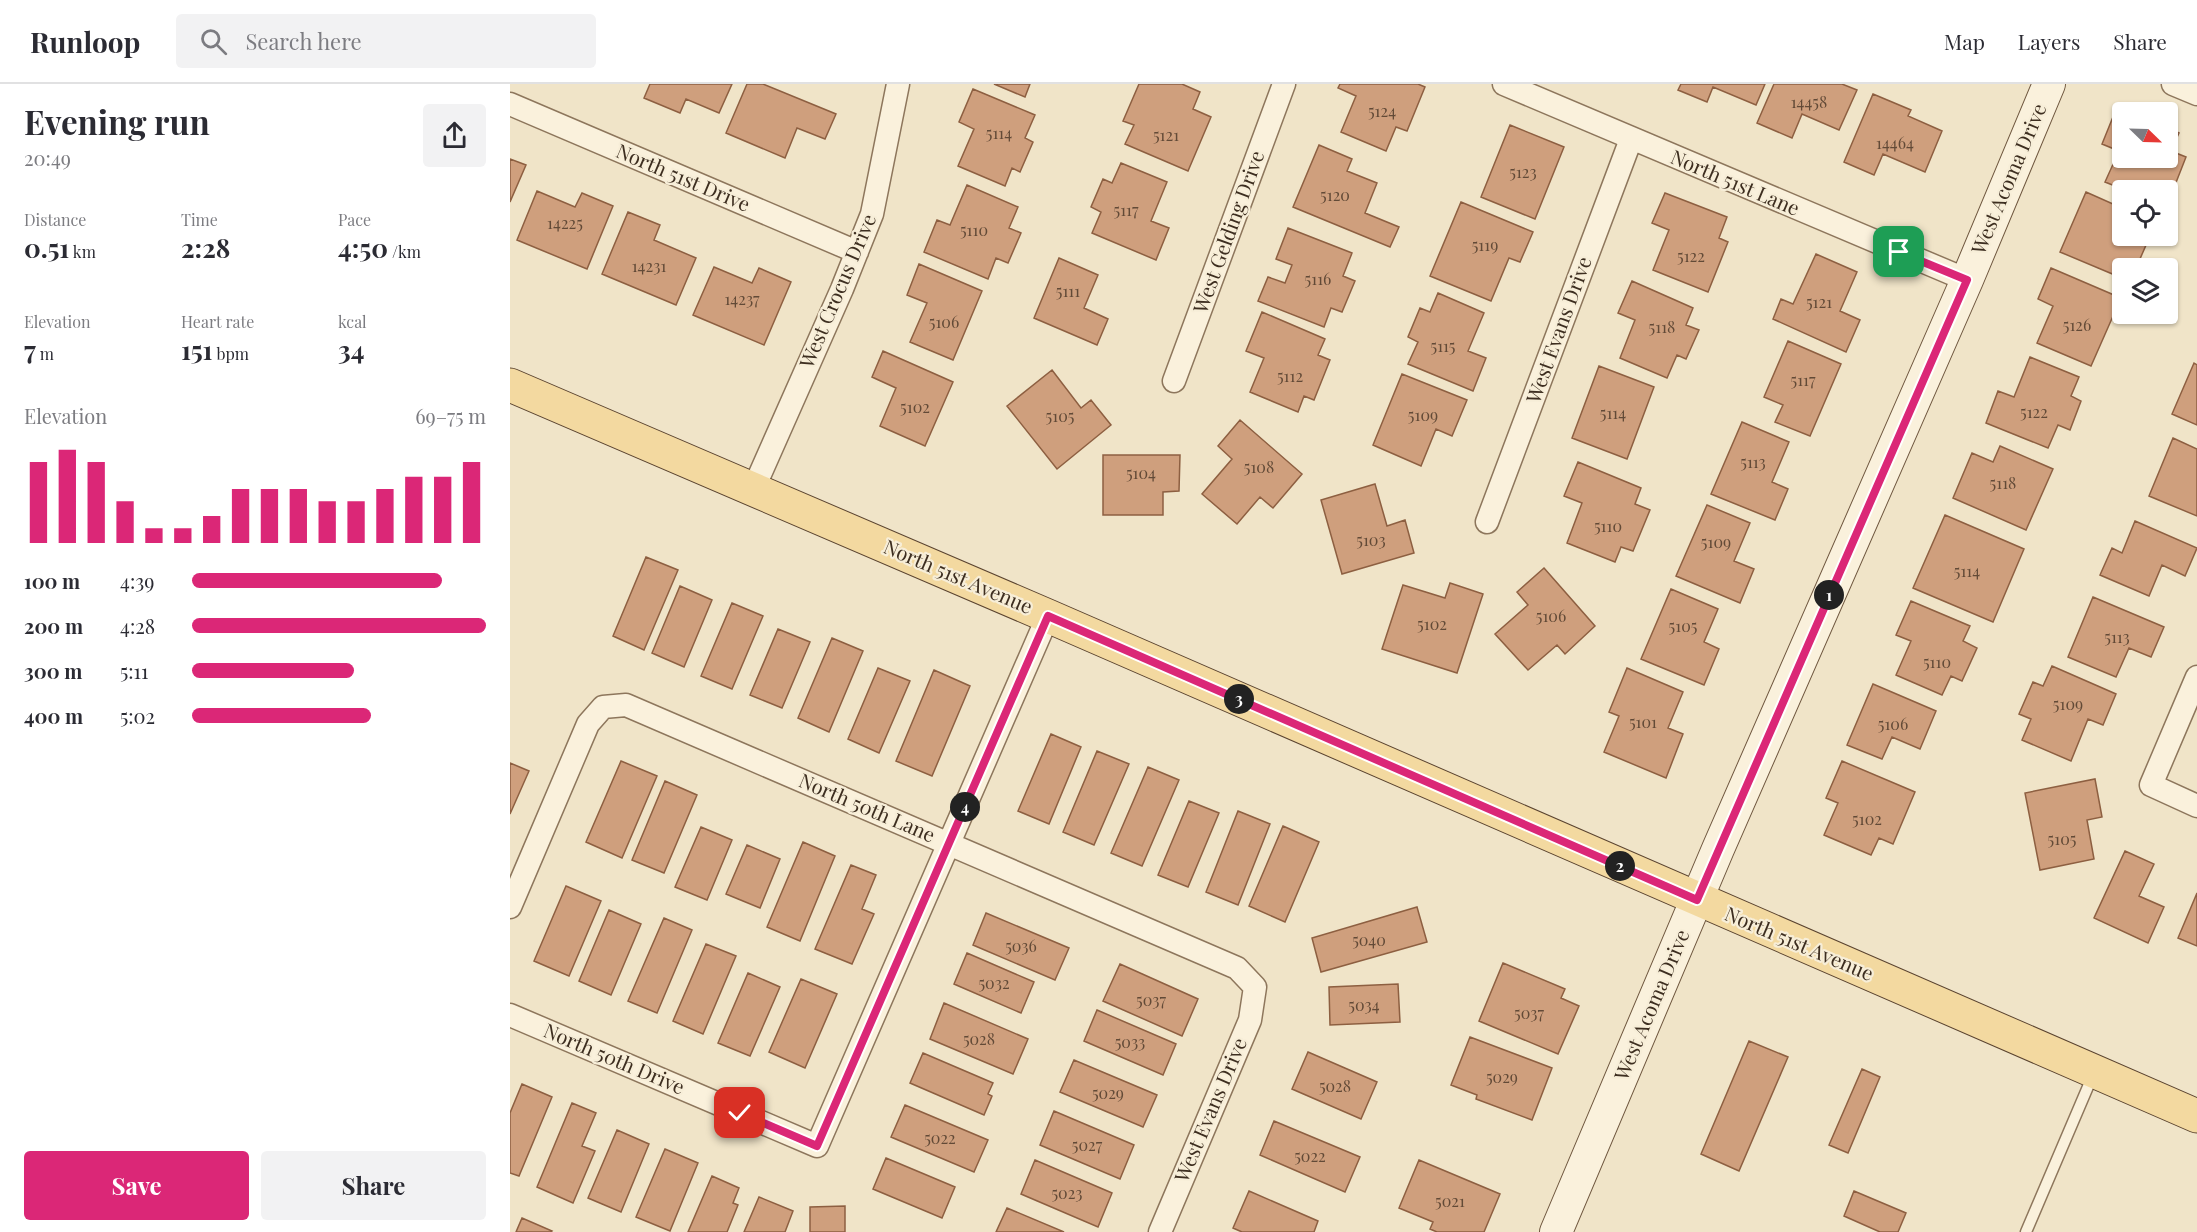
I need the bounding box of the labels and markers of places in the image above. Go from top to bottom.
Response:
pin [1873,226,1924,277]
pin: 1 [1814,580,1844,610]
pin: 3 [1224,684,1254,714]
pin: 4 [950,792,980,822]
pin: 2 [1605,851,1635,881]
pin [714,1087,765,1138]

